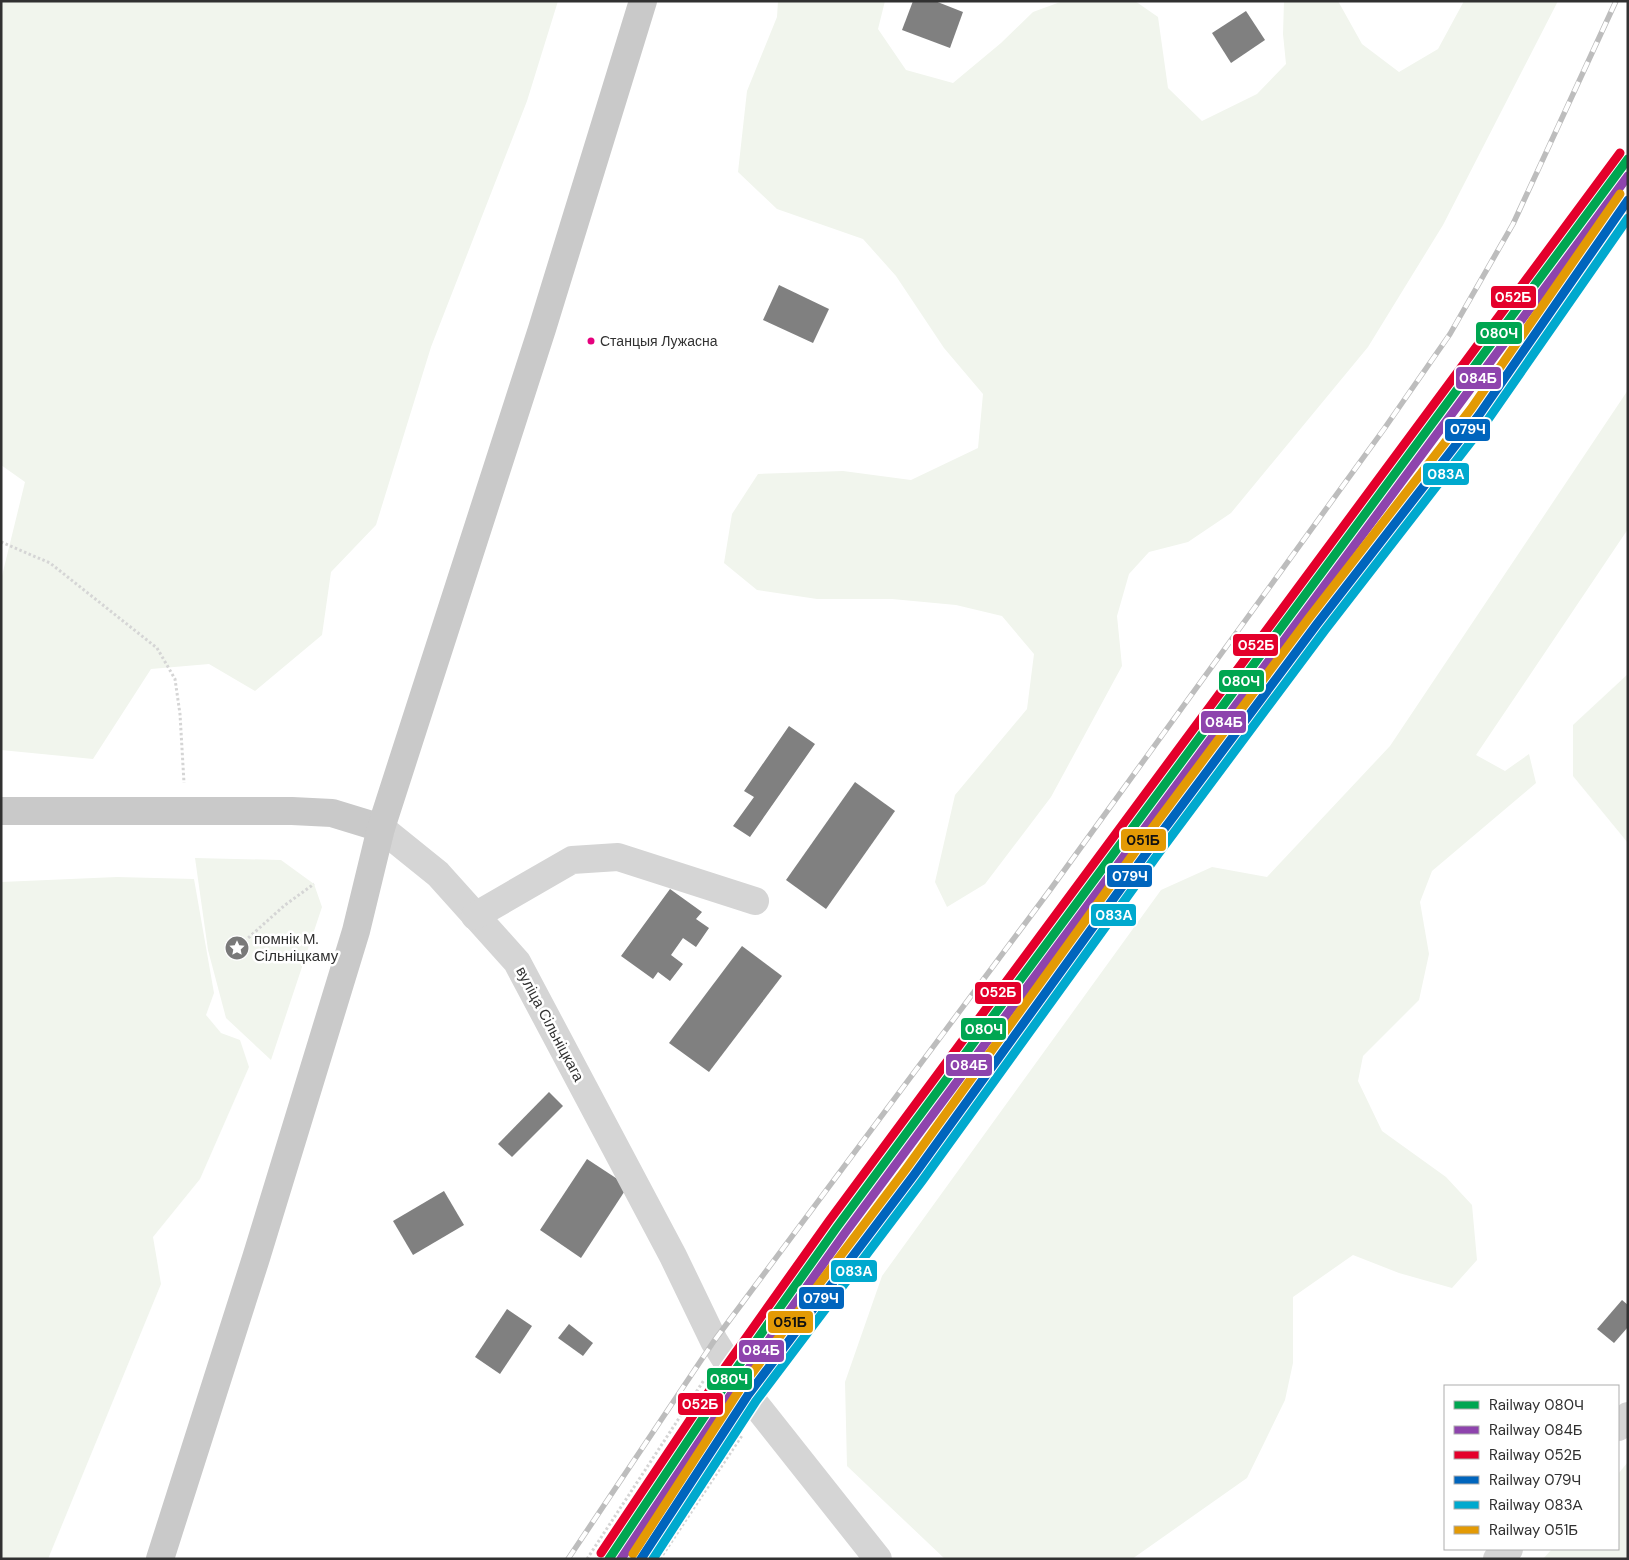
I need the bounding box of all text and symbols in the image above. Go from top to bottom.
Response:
line badge: 052Б [1490,285,1537,309]
text: 052Б [1495,288,1531,306]
line badge: 080Ч [1475,321,1523,345]
text: 080Ч [1480,324,1518,342]
place label: Станцыя Лужасна [600,332,718,350]
marker: Станцыя Лужасна [586,336,596,346]
line badge: 084Б [1455,366,1502,390]
text: 084Б [1459,369,1497,387]
line badge: 079Ч [1444,418,1491,442]
text: 079Ч [1450,420,1486,438]
line badge: 083А [1422,462,1470,486]
text: 083А [1427,465,1465,483]
line badge: 052Б [1232,633,1279,657]
text: 052Б [1238,636,1274,654]
line badge: 080Ч [1218,669,1265,693]
text: 080Ч [1222,672,1260,690]
line badge: 084Б [1200,710,1247,734]
text: 084Б [1205,713,1243,731]
line badge: 051Б [1120,828,1167,852]
text: 051Б [1126,831,1160,849]
line badge: 079Ч [1106,864,1153,888]
text: 079Ч [1112,867,1148,885]
line badge: 083А [1090,903,1137,927]
text: 083А [1095,906,1133,924]
place label: помнік М. Сільніцкаму [254,929,339,966]
place icon: помнік М. Сільніцкаму [224,935,250,961]
street label: вуліца Сільніцкага [511,963,589,1086]
line badge: 052Б [974,981,1022,1005]
text: 052Б [980,983,1016,1001]
line badge: 080Ч [960,1017,1007,1041]
text: 080Ч [965,1020,1003,1038]
line badge: 084Б [945,1053,993,1077]
text: 084Б [950,1056,988,1074]
line badge: 083А [830,1259,878,1283]
text: 083А [835,1262,873,1280]
line badge: 079Ч [798,1286,845,1310]
text: 079Ч [803,1289,839,1307]
line badge: 051Б [767,1310,814,1334]
text: 051Б [773,1313,807,1331]
line badge: 084Б [738,1339,785,1363]
text: 084Б [742,1341,780,1359]
line badge: 080Ч [706,1367,753,1391]
text: 080Ч [710,1370,748,1388]
legend [1444,1385,1619,1550]
line badge: 052Б [677,1392,724,1416]
text: 052Б [682,1395,718,1413]
text: Railway 080Ч [1489,1395,1584,1415]
text: Railway 084Б [1489,1420,1583,1440]
text: Railway 052Б [1489,1445,1582,1465]
text: Railway 079Ч [1489,1470,1581,1490]
text: Railway 083А [1489,1495,1583,1515]
text: Railway 051Б [1489,1520,1578,1540]

